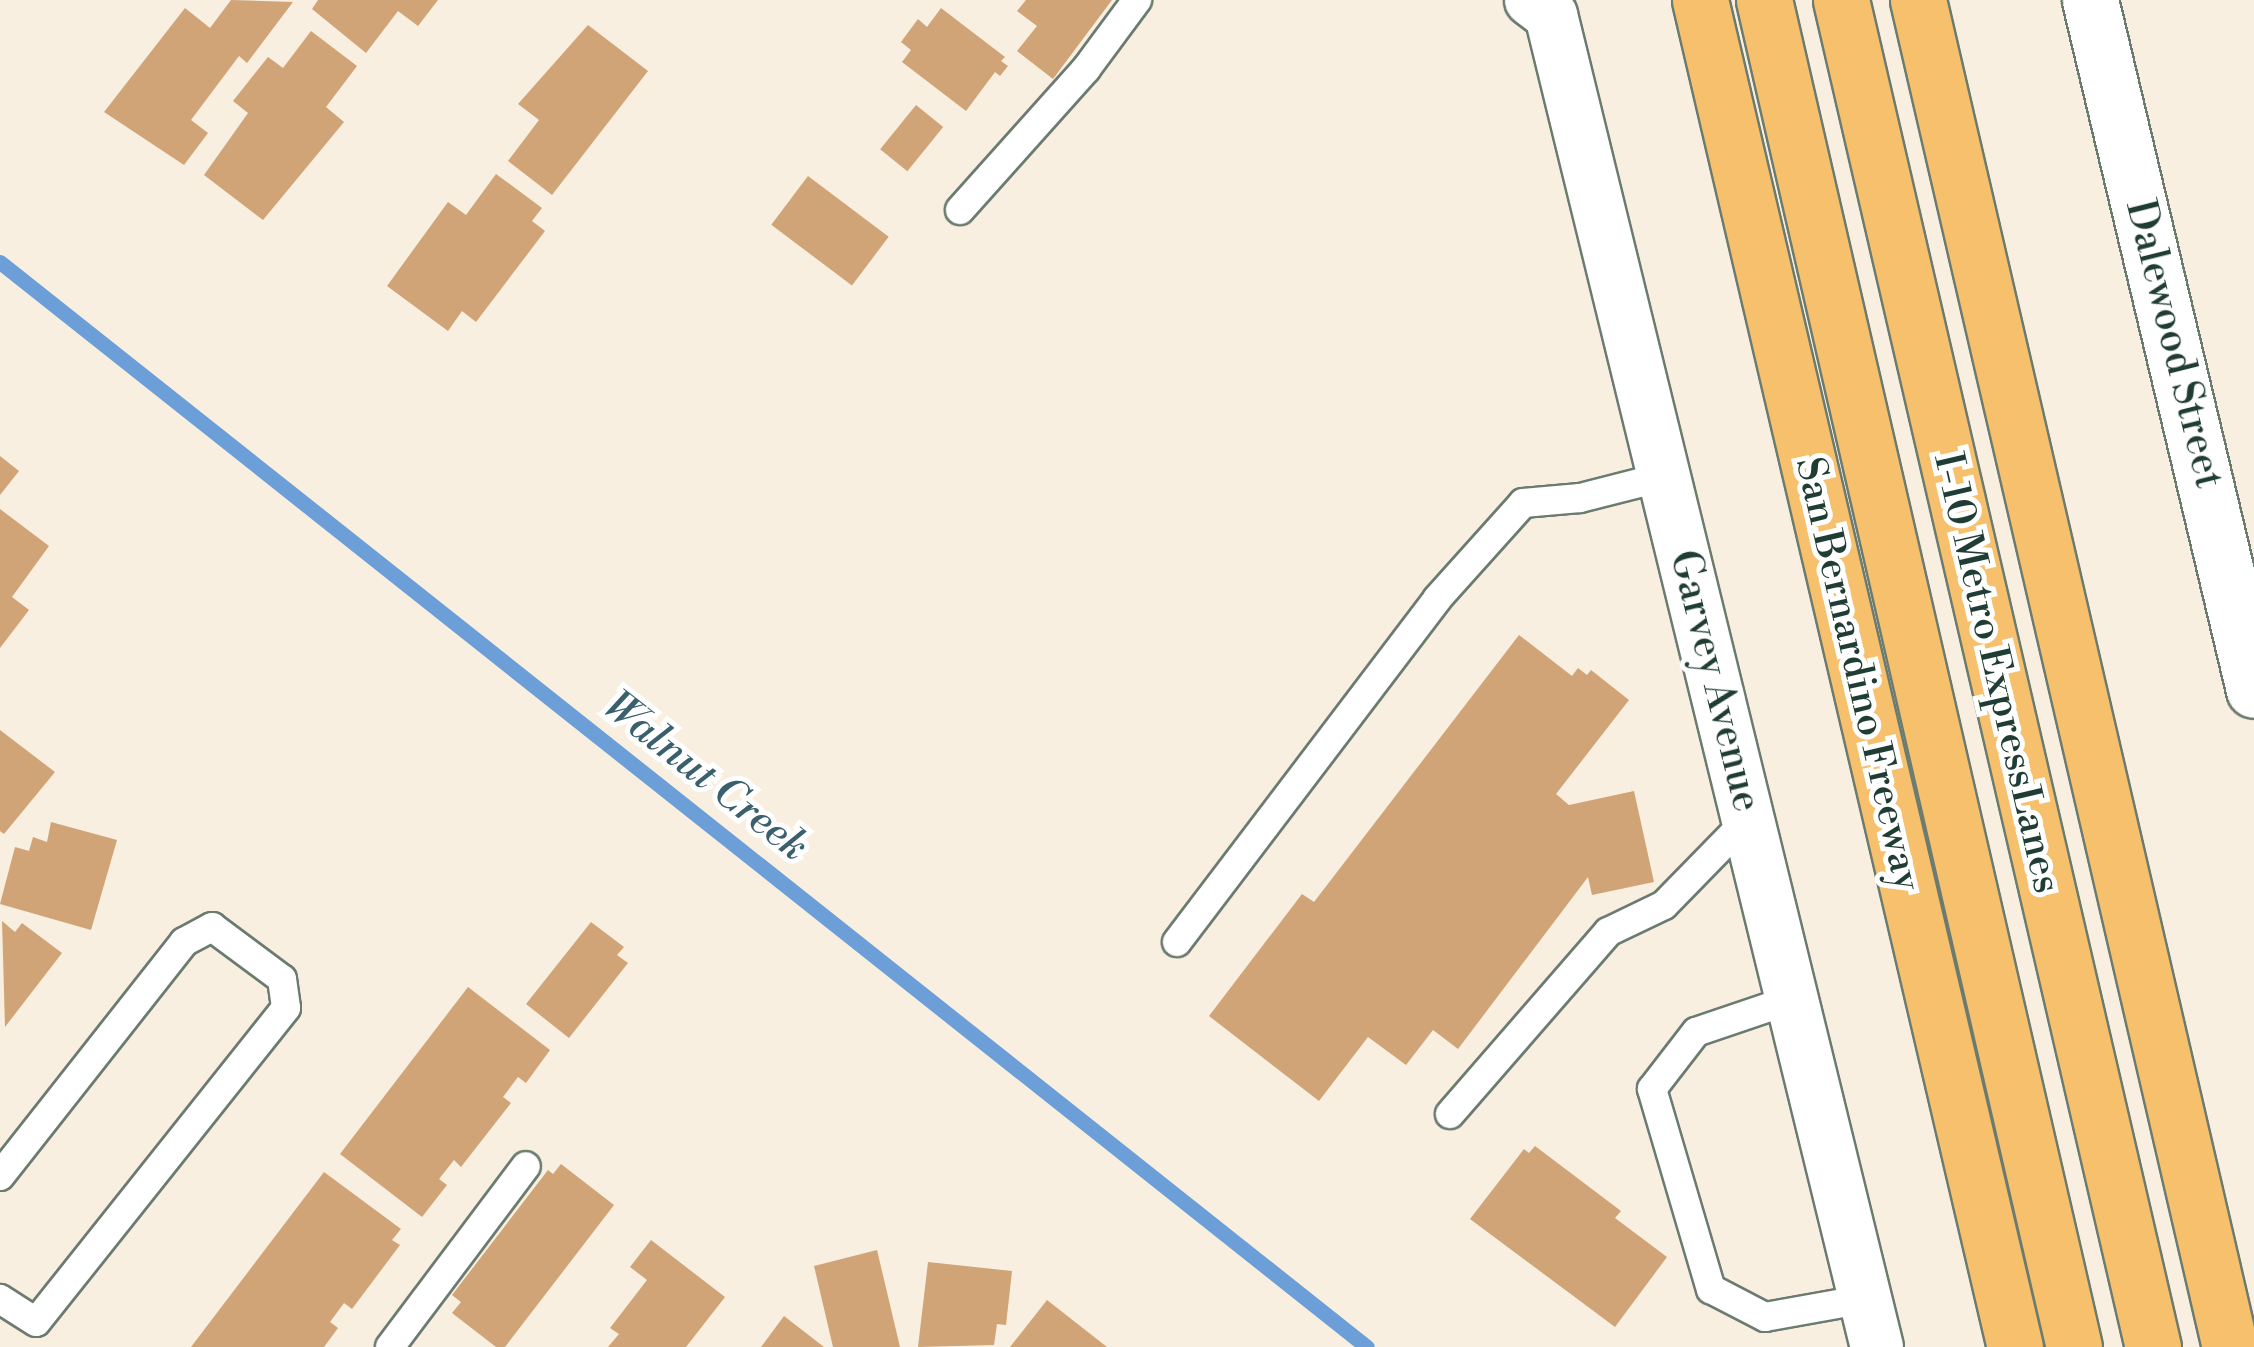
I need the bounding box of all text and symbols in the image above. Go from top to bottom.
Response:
street label: Dalewood Street [2115,195,2233,493]
street label: I-10 Metro ExpressLanes [1923,448,2071,898]
street label: San Bernardino Freeway [1785,453,1931,895]
street label: Garvey Avenue [1659,545,1771,817]
water label: Walnut Creek [592,681,818,873]

